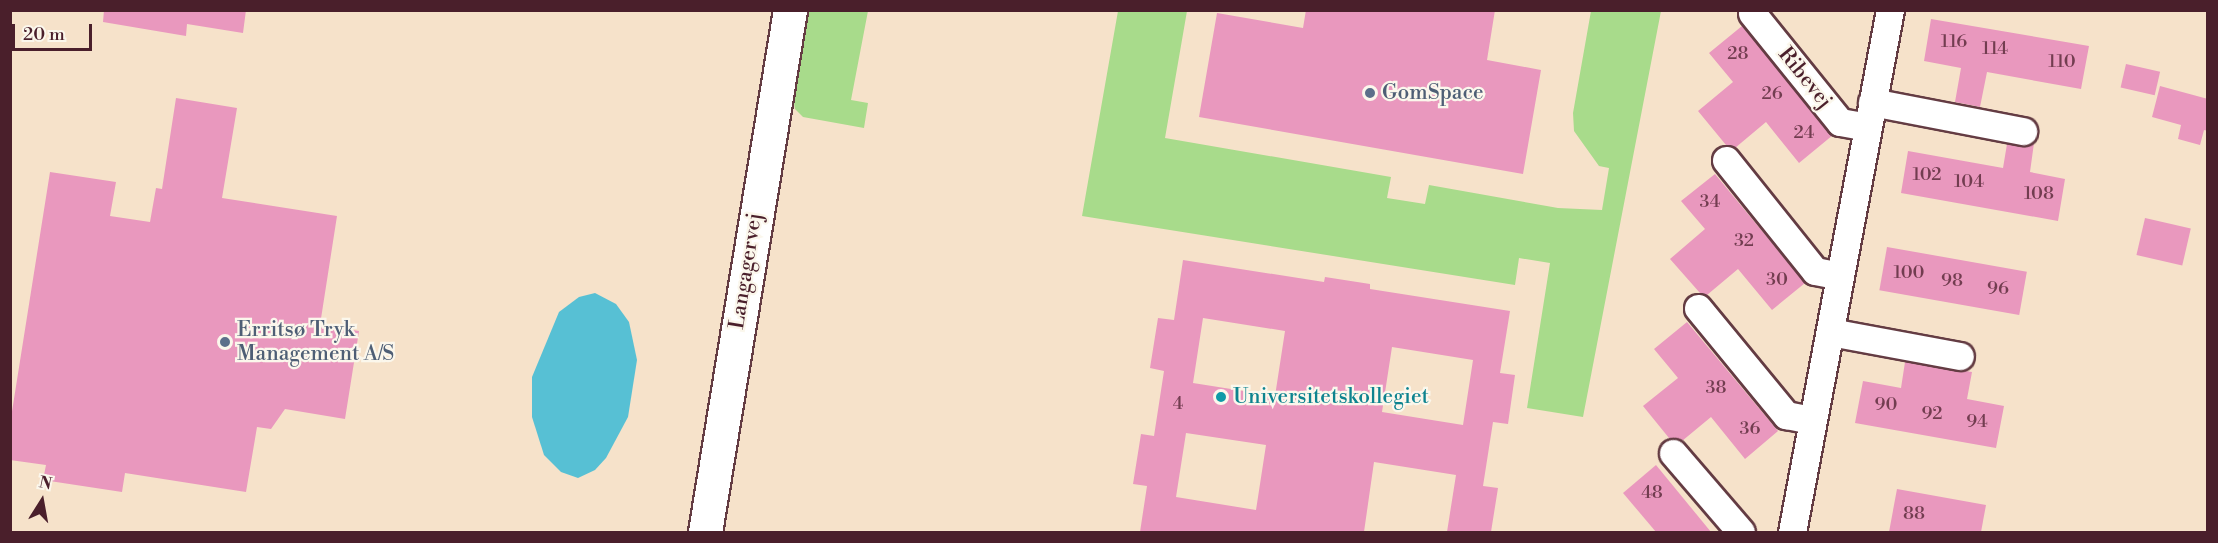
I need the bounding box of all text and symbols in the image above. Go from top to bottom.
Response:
scale bar [15,12,94,50]
text: 20 m [23,23,65,46]
house number: 116 [1941,31,1967,53]
house number: 114 [1982,38,2008,60]
street label: Ribevej [1773,42,1837,114]
house number: 28 [1727,43,1749,65]
house number: 110 [2048,51,2076,73]
place label: GomSpace [1382,80,1484,106]
house number: 26 [1761,83,1783,105]
marker: GomSpace [1363,86,1377,100]
house number: 24 [1793,122,1815,144]
house number: 102 [1912,164,1942,186]
house number: 104 [1954,171,1984,193]
house number: 108 [2024,183,2054,205]
house number: 34 [1700,191,1720,213]
street label: Langagervej [724,211,768,331]
house number: 32 [1734,230,1754,252]
house number: 100 [1893,262,1925,284]
house number: 30 [1766,269,1788,291]
house number: 98 [1941,270,1963,292]
house number: 96 [1987,278,2009,300]
place label: Erritsø Tryk Management A/S [237,317,394,367]
marker: Erritsø Tryk Management A/S [218,335,232,349]
house number: 38 [1706,377,1726,399]
place label: Universitetskollegiet [1233,384,1429,410]
marker: Universitetskollegiet [1214,390,1228,404]
house number: 4 [1173,393,1183,415]
house number: 90 [1875,394,1897,416]
house number: 92 [1921,403,1943,425]
house number: 94 [1966,411,1988,433]
house number: 36 [1740,418,1760,440]
north arrow [12,471,72,531]
text: N [37,472,54,494]
house number: 48 [1641,482,1663,504]
house number: 88 [1903,503,1925,525]

